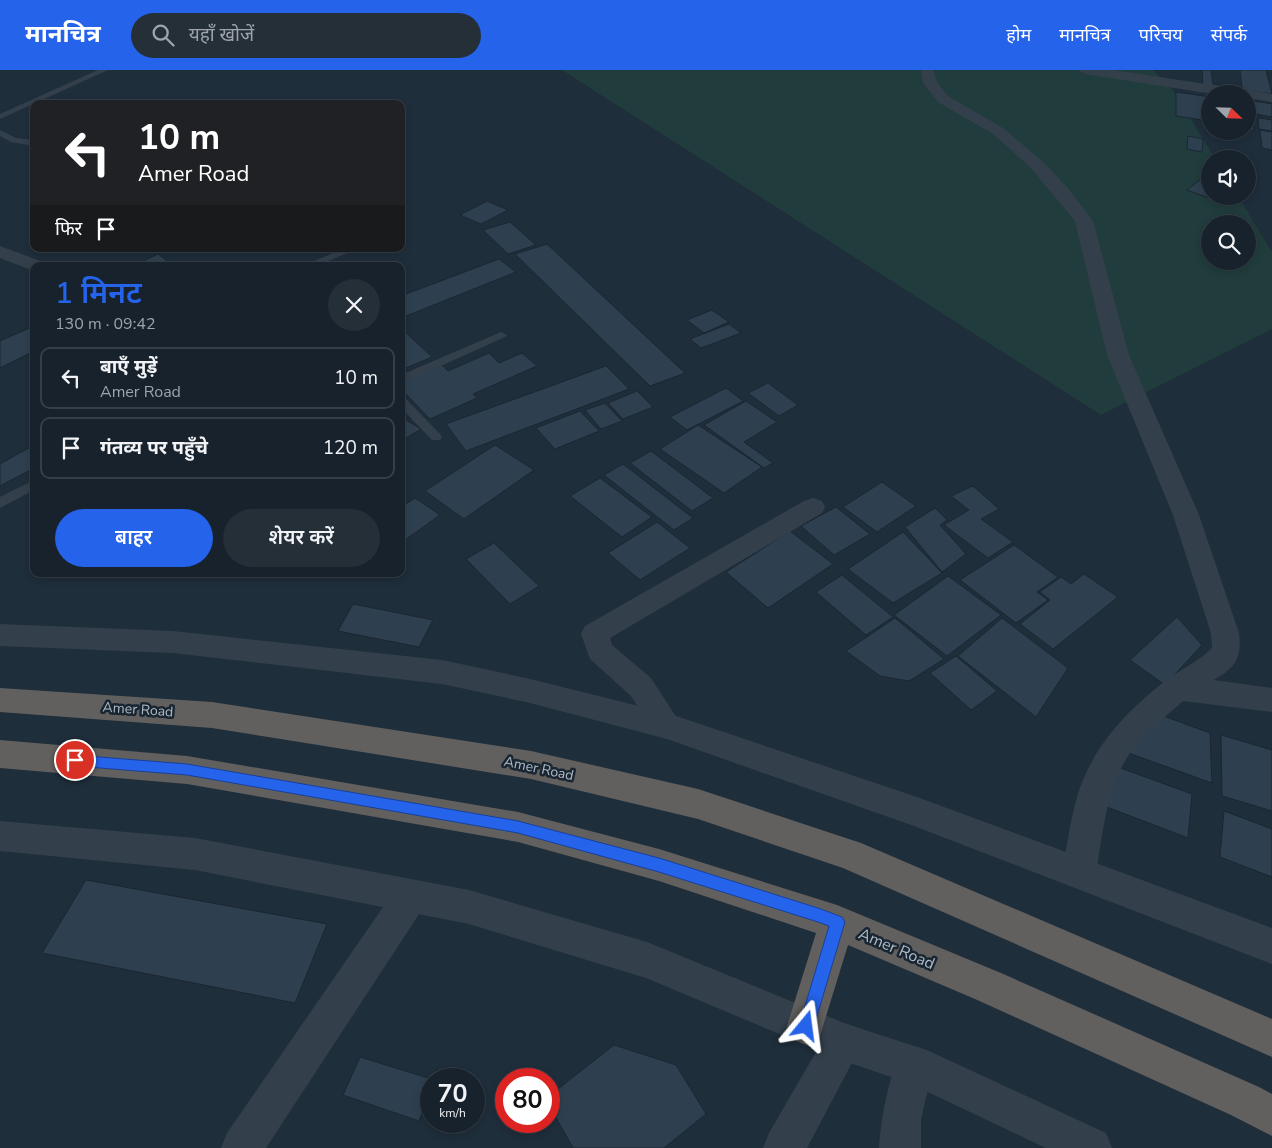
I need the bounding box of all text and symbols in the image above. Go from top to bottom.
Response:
search box [131,13,481,58]
text: मानचित्र [25,18,101,50]
icon: search [149,21,177,49]
text: यहाँ खोजें [189,22,254,48]
text: होम [1006,23,1031,47]
text: मानचित्र [1059,23,1111,47]
text: परिचय [1139,23,1183,47]
text: संपर्क [1211,23,1247,47]
north arrow [1201,85,1256,140]
map controls [1201,85,1256,270]
text: 10 m [138,114,220,161]
icon: left [55,120,120,185]
button: sound [1201,150,1256,205]
text: Amer Road [138,159,249,189]
icon: arrive [92,215,120,243]
button: search [1201,215,1256,270]
text: फिर [55,216,82,242]
text: 1 मिनट [55,273,142,314]
button: close [328,279,380,331]
text: 130 m · 09:42 [55,313,156,335]
text: बाएँ मुड़ें [100,354,157,380]
icon: left [57,364,85,392]
text: 10 m [334,365,378,391]
text: Amer Road [100,381,181,403]
icon: arrive [57,434,85,462]
text: गंतव्य पर पहुँचे [100,435,208,461]
text: 120 m [323,435,378,461]
button: बाहर [55,509,213,567]
button: शेयर करें [223,509,380,567]
street label: Amer Road [102,698,174,721]
pin [54,739,96,781]
icon: arrive [61,746,89,774]
street label: Amer Road [502,752,576,785]
street label: Amer Road [855,923,938,975]
position arrow [779,999,831,1051]
speed limit sign: 80 [495,1068,560,1133]
text: 70 [437,1077,468,1111]
text: km/h [439,1105,466,1121]

